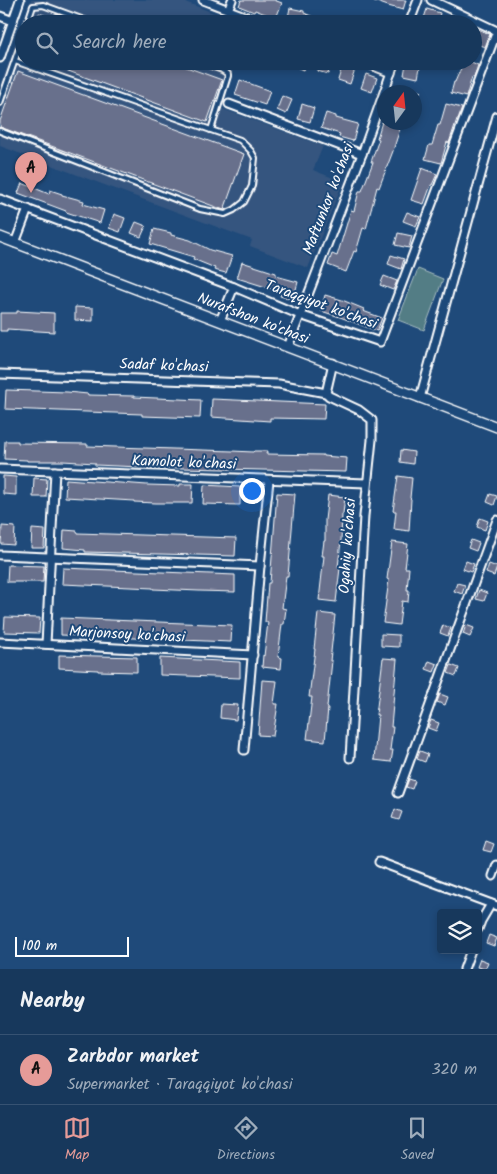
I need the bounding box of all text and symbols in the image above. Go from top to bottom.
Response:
search box [15,15,482,70]
text: Search here [73,28,167,58]
icon: search [33,29,61,57]
north arrow [377,85,422,130]
street label: Maftunkor ko'chasi [297,138,362,258]
pin: A [15,152,47,193]
street label: Taraqqiyot ko'chasi [261,274,382,337]
street label: Nurafshon ko'chasi [194,287,314,352]
street label: Sadaf ko'chasi [119,352,210,380]
street label: Kamolot ko'chasi [131,449,238,477]
your location [239,478,265,504]
street label: Ogahiy ko'chasi [333,496,363,595]
street label: Marjonsoy ko'chasi [68,620,187,650]
map controls [437,909,482,954]
button: layers [437,909,482,954]
scale bar [15,934,129,957]
text: 100 m [22,935,57,957]
text: Nearby [20,985,85,1018]
text: Zarbdor market [67,1042,199,1072]
text: A [31,1057,41,1082]
text: 320 m [431,1057,477,1082]
text: Supermarket · Taraqqiyot ko'chasi [67,1072,293,1097]
tab: Map [63,1114,91,1166]
tab: Directions [217,1114,275,1166]
tab: Saved [401,1114,434,1166]

